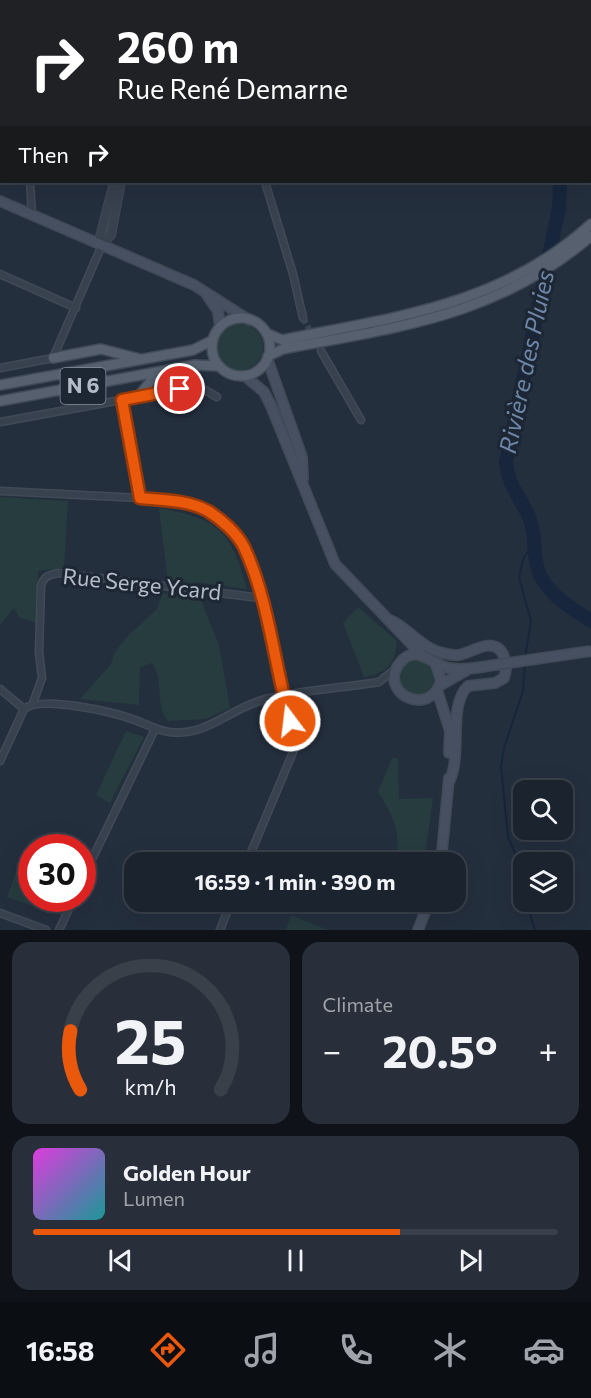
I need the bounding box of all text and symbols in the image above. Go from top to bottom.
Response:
text: 260 m [117,20,239,72]
icon: right [18,24,96,102]
text: Rue René Demarne [117,72,348,105]
icon: right [81,138,114,171]
text: Then [18,141,69,168]
water label: Rivière des Pluies [492,268,559,456]
pin [154,363,205,414]
road number: N 6 [60,368,106,404]
icon: arrive [163,372,196,405]
street label: Rue Serge Ycard [61,562,223,605]
position arrow [258,689,322,753]
map controls [513,780,573,912]
button: search [513,780,573,840]
speed limit sign: 30 [18,834,96,912]
button: layers [513,852,573,912]
text: 16:59 · 1 min · 390 m [195,868,395,895]
text: Climate [323,992,393,1016]
text: 25 [115,1001,187,1077]
text: 20.5° [382,1022,498,1077]
text: − [323,1029,341,1070]
text: + [539,1029,558,1070]
text: km/h [125,1073,177,1099]
text: Golden Hour [123,1159,251,1186]
text: Lumen [123,1186,185,1210]
icon: previous [104,1244,137,1277]
icon: pause [279,1244,312,1277]
icon: next [454,1244,487,1277]
icon: directions [147,1329,189,1371]
icon: music [241,1329,283,1371]
icon: phone [335,1329,377,1371]
icon: climate [429,1329,471,1371]
icon: car [523,1329,565,1371]
text: 16:58 [26,1334,95,1367]

